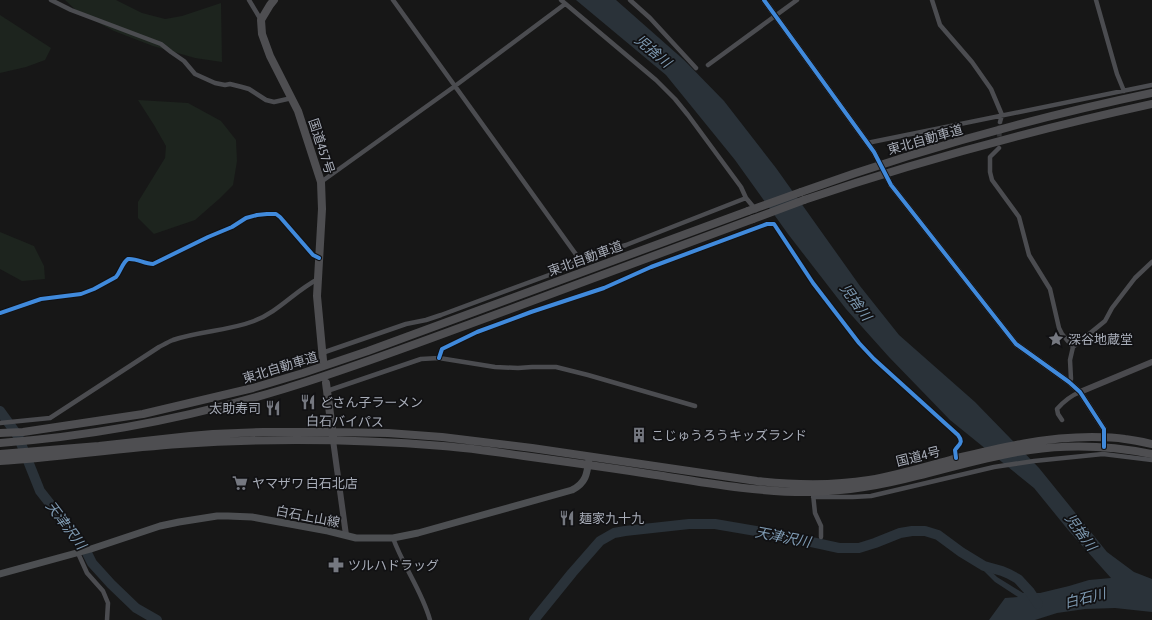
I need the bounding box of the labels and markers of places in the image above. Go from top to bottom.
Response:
place icon: 深谷地蔵堂 [1047,330,1065,348]
place label: 深谷地蔵堂 [1068,332,1133,347]
restaurant icon: どさん子ラーメン [299,393,317,411]
place label: どさん子ラーメン [320,395,423,410]
restaurant icon: 太助寿司 [264,399,282,417]
place label: 太助寿司 [209,401,261,416]
building icon: こじゅうろうキッズランド [630,426,648,444]
place label: こじゅうろうキッズランド [651,428,807,443]
supermarket icon: ヤマザワ 白石北店 [231,474,249,492]
place label: ヤマザワ 白石北店 [252,476,358,491]
restaurant icon: 麺家九十九 [558,509,576,527]
place label: 麺家九十九 [579,511,644,526]
pharmacy icon: ツルハドラッグ [327,556,345,574]
place label: ツルハドラッグ [348,558,439,573]

